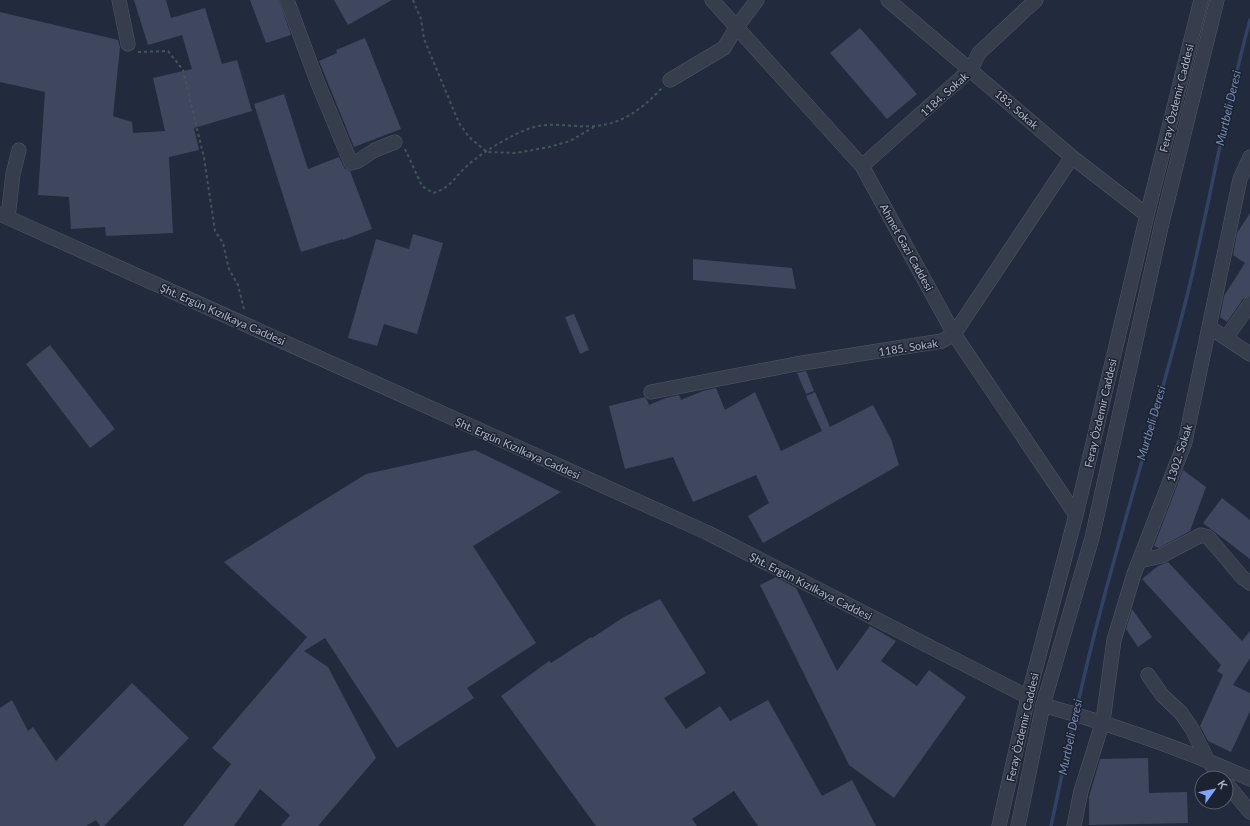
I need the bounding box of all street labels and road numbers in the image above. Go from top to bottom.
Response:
street label: Feray Özdemir Caddesi [1156,42,1196,154]
street label: 1184. Sokak [917,69,971,119]
street label: 183. Sokak [993,87,1042,132]
street label: Ahmet Gazi Caddesi [878,201,936,293]
street label: Şht. Ergün Kızılkaya Caddesi [158,281,288,348]
street label: 1185. Sokak [877,336,939,358]
street label: Feray Özdemir Caddesi [1081,357,1119,469]
street label: Şht. Ergün Kızılkaya Caddesi [453,415,583,482]
street label: 1302. Sokak [1164,422,1195,483]
street label: Şht. Ergün Kızılkaya Caddesi [748,549,875,623]
street label: Feray Özdemir Caddesi [1003,671,1041,783]

